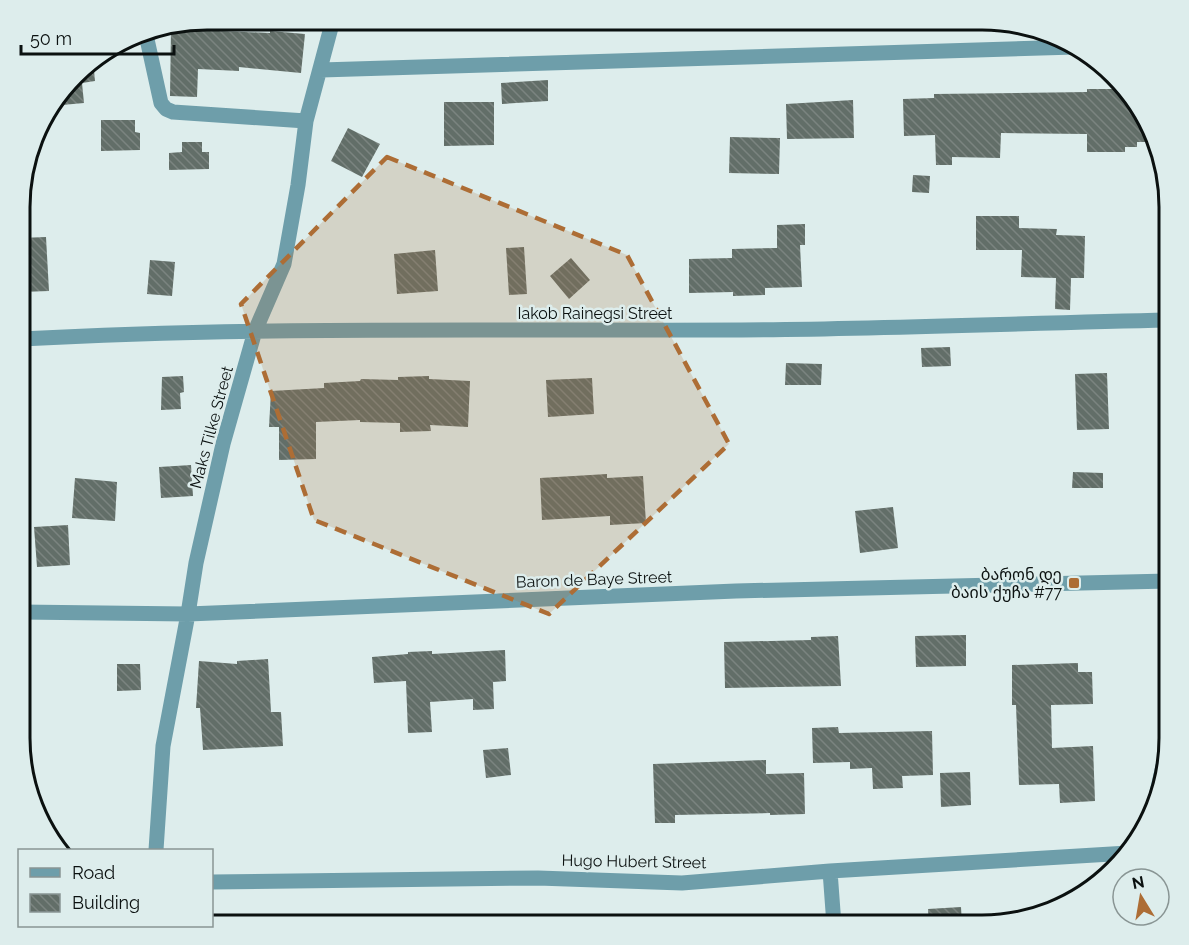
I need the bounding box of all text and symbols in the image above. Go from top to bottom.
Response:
scale bar [21,18,174,56]
text: 50 m [30,28,72,49]
street label: Iakob Rainegsi Street [518,304,673,323]
street label: Maks Tilke Street [186,363,237,490]
place label: ბარონ დე ბაის ქუჩა #77 [951,565,1062,602]
street label: Baron de Baye Street [516,567,673,592]
marker: ბარონ დე ბაის ქუჩა #77 [1067,576,1081,590]
legend [18,849,213,927]
street label: Hugo Hubert Street [561,851,707,872]
text: Road [72,862,115,883]
north arrow [1111,867,1171,927]
text: N [1130,872,1146,893]
text: Building [72,892,140,913]

